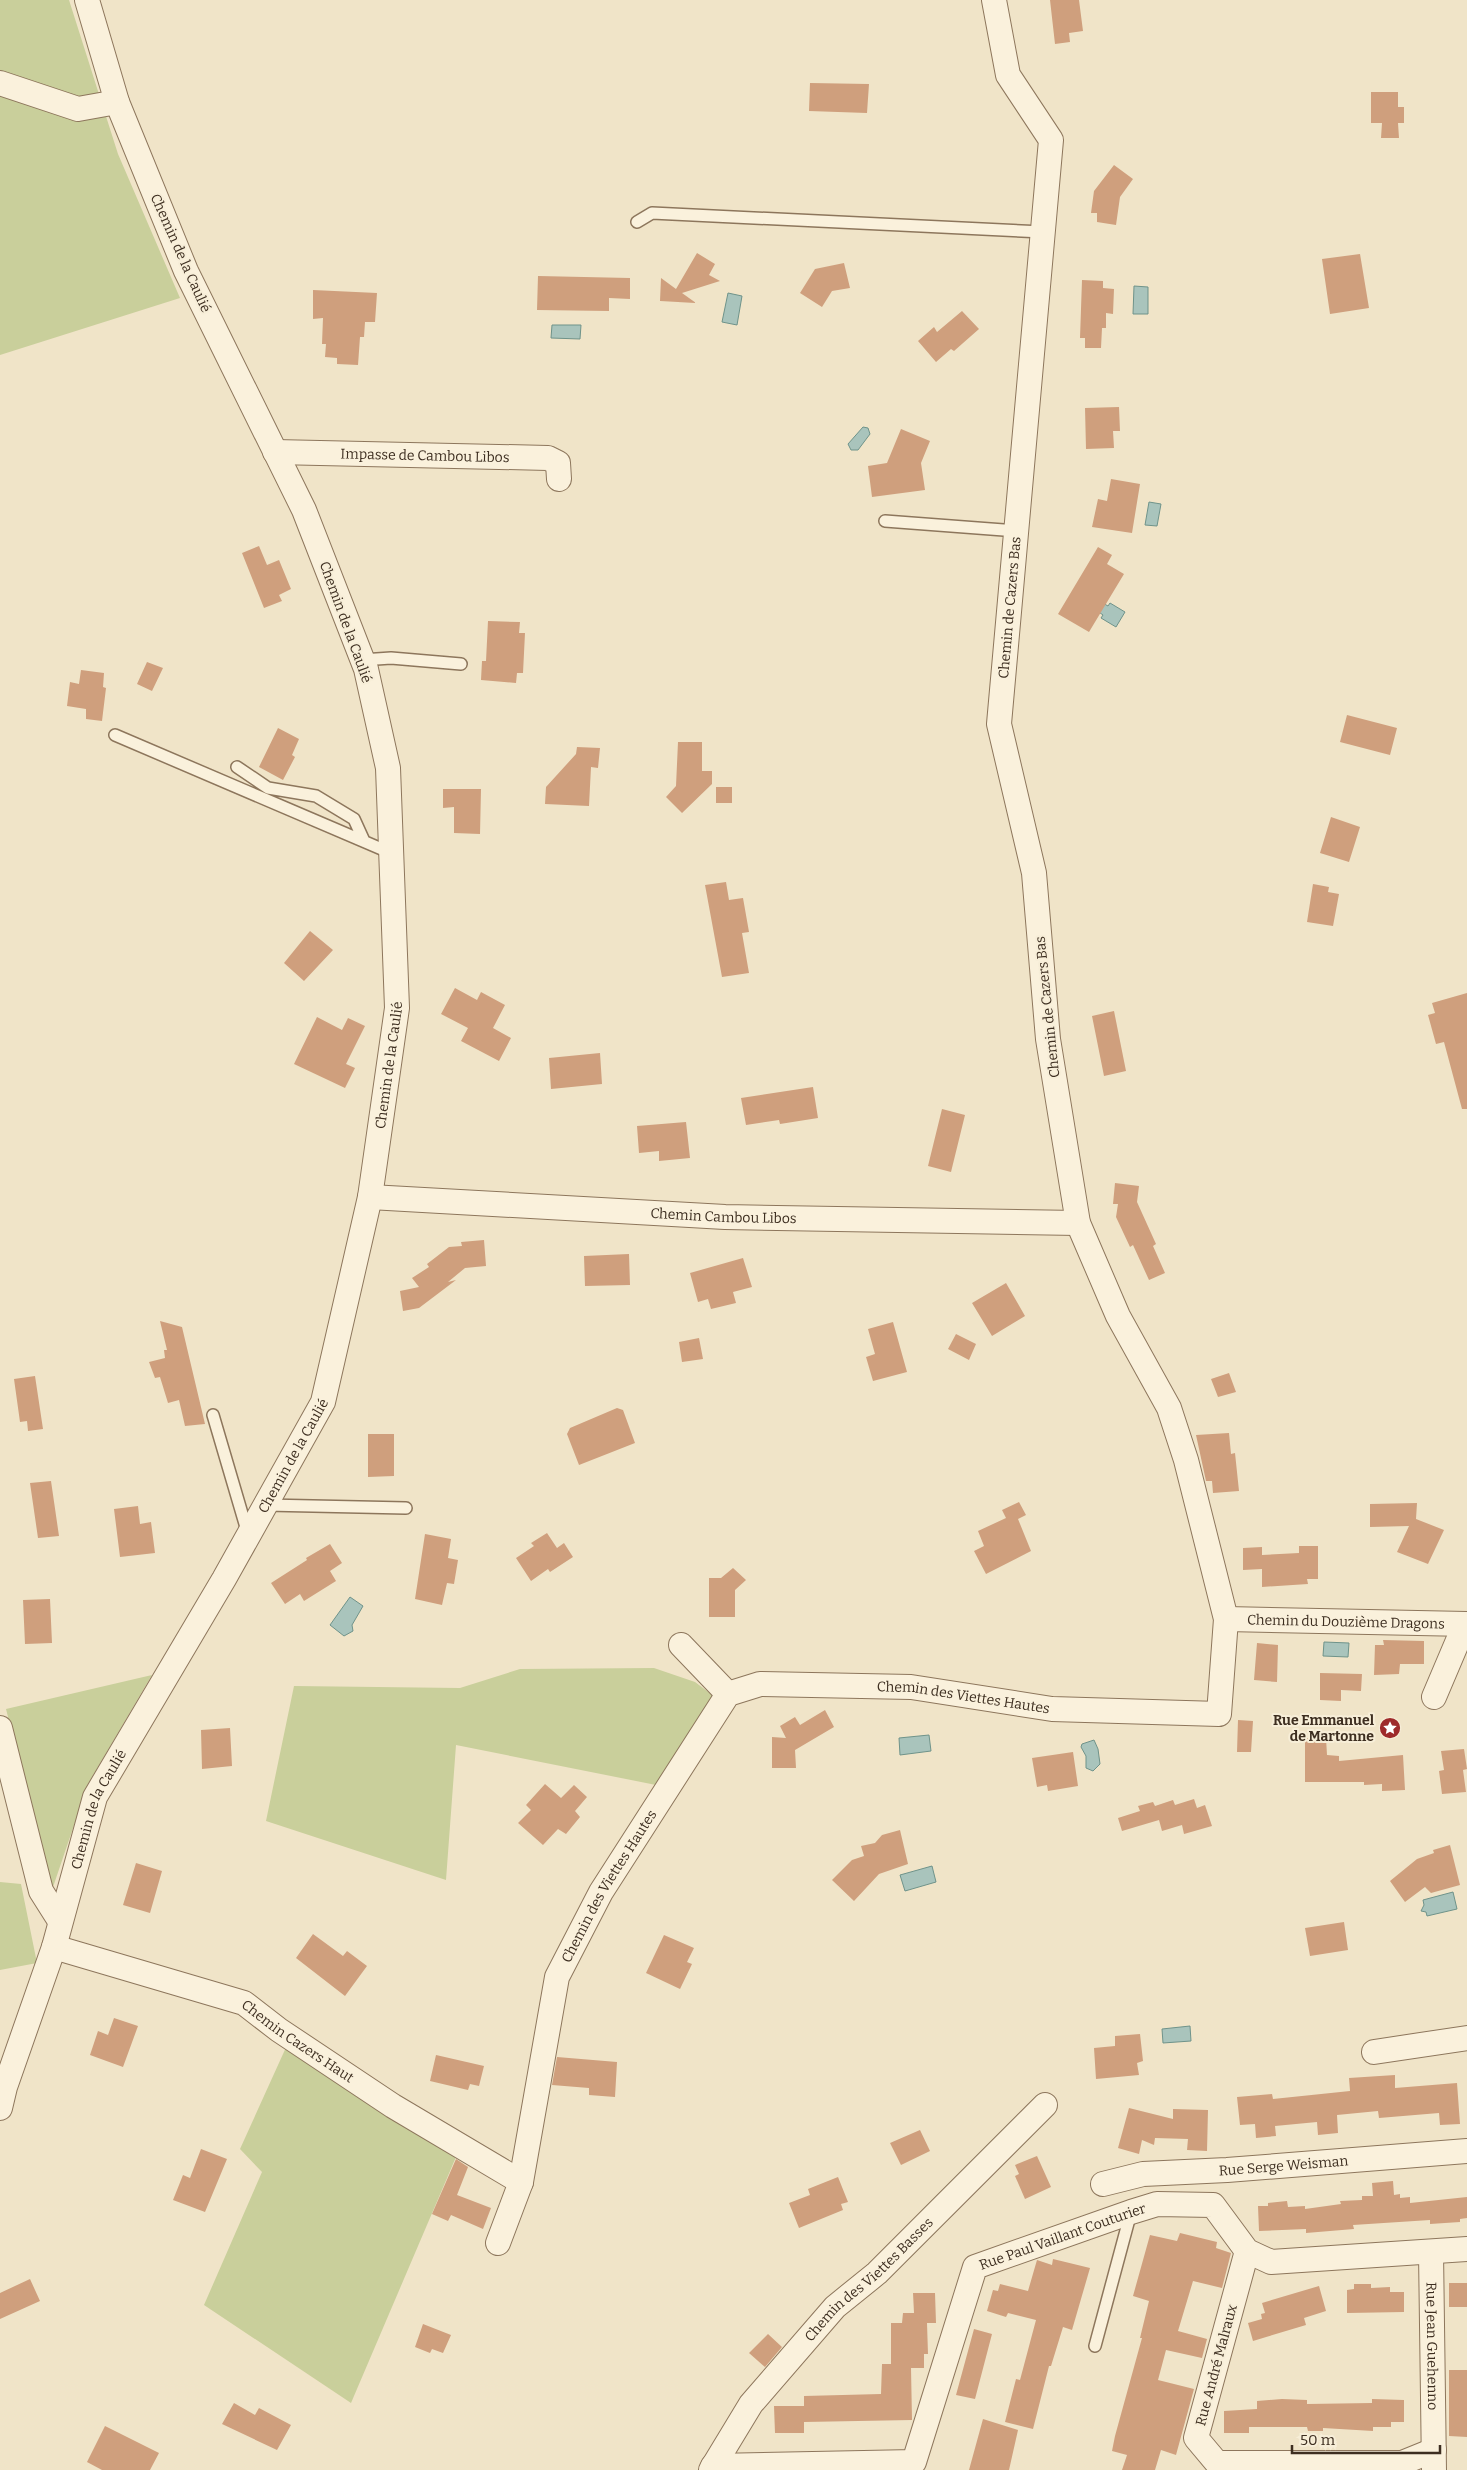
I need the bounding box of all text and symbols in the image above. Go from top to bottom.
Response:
street label: Chemin de la Caulié [147,191,214,315]
street label: Impasse de Cambou Libos [340,445,510,466]
street label: Chemin de Cazers Bas [995,536,1025,679]
street label: Chemin de la Caulié [316,559,375,685]
street label: Chemin de Cazers Bas [1032,935,1063,1079]
street label: Chemin de la Caulié [372,1001,406,1130]
street label: Chemin Cambou Libos [650,1205,797,1227]
street label: Chemin de la Caulié [255,1396,332,1516]
street label: Chemin du Douzième Dragons [1247,1611,1445,1633]
street label: Chemin des Viettes Hautes [877,1678,1051,1718]
place label: Rue Emmanuel de Martonne [1273,1712,1375,1745]
place icon: Rue Emmanuel de Martonne [1378,1716,1402,1740]
street label: Chemin de la Caulié [68,1747,130,1871]
street label: Chemin des Viettes Hautes [558,1807,660,1966]
street label: Chemin Cazers Haut [238,1996,357,2086]
street label: Rue Serge Weisman [1218,2152,1349,2179]
street label: Rue Paul Vaillant Couturier [977,2200,1148,2274]
street label: Chemin des Viettes Basses [801,2214,937,2345]
street label: Rue Jean Guehenno [1422,2282,1441,2410]
street label: Rue André Malraux [1192,2302,1241,2428]
scale bar [1292,2422,1440,2454]
text: 50 m [1300,2431,1336,2449]

